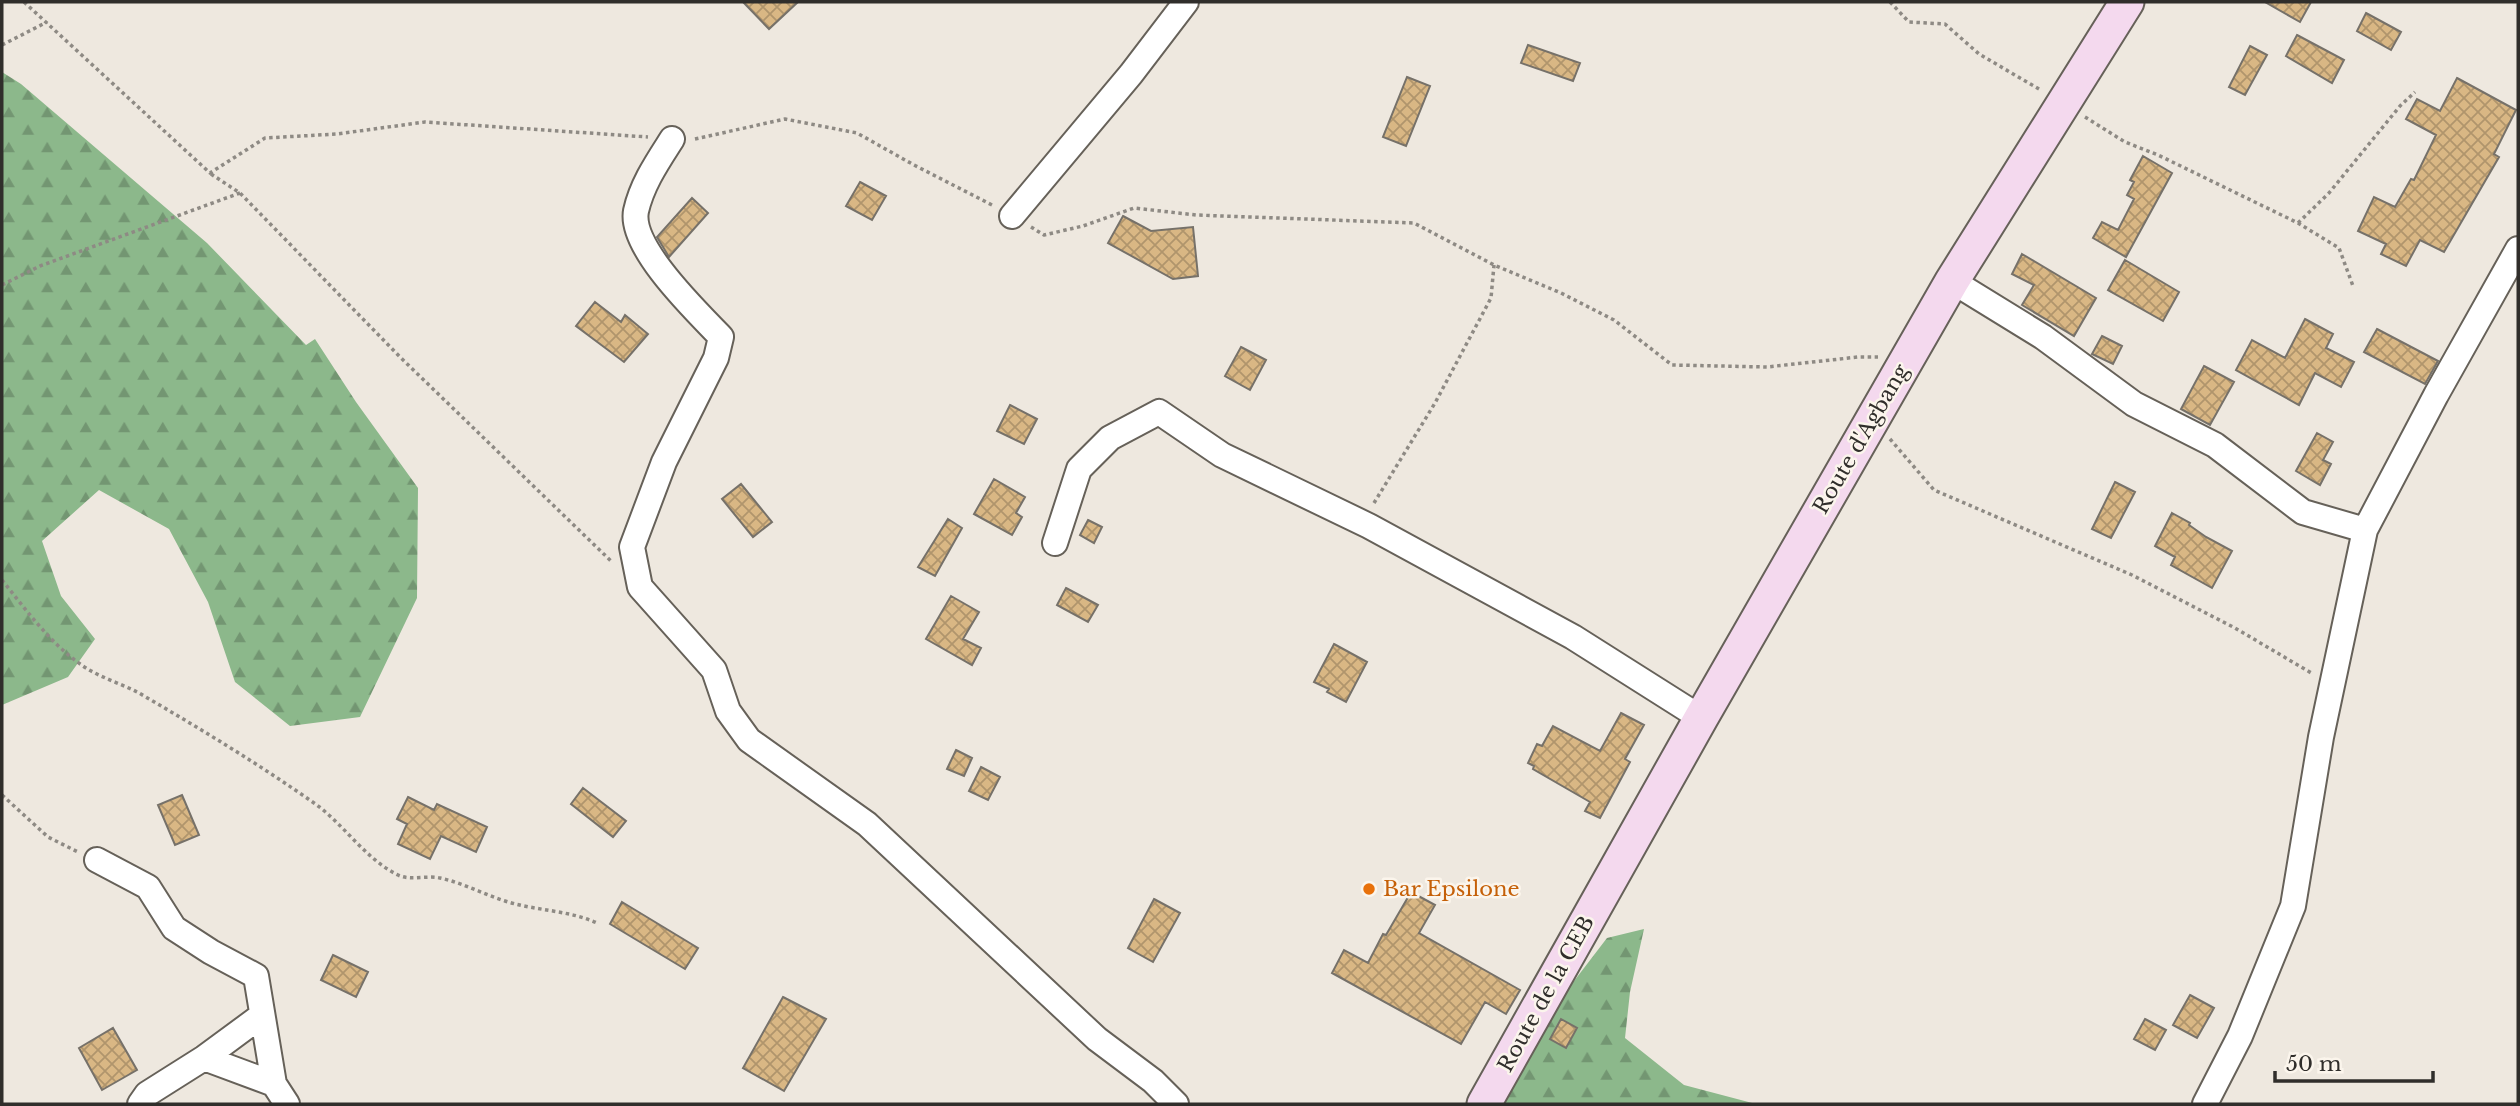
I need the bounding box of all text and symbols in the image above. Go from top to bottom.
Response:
street label: Route d'Agbang [1808,359,1915,518]
place label: Bar Epsilone [1383,876,1520,902]
marker: Bar Epsilone [1361,881,1377,897]
street label: Route de la CEB [1492,911,1600,1077]
scale bar [2275,1040,2432,1084]
text: 50 m [2286,1051,2342,1077]

